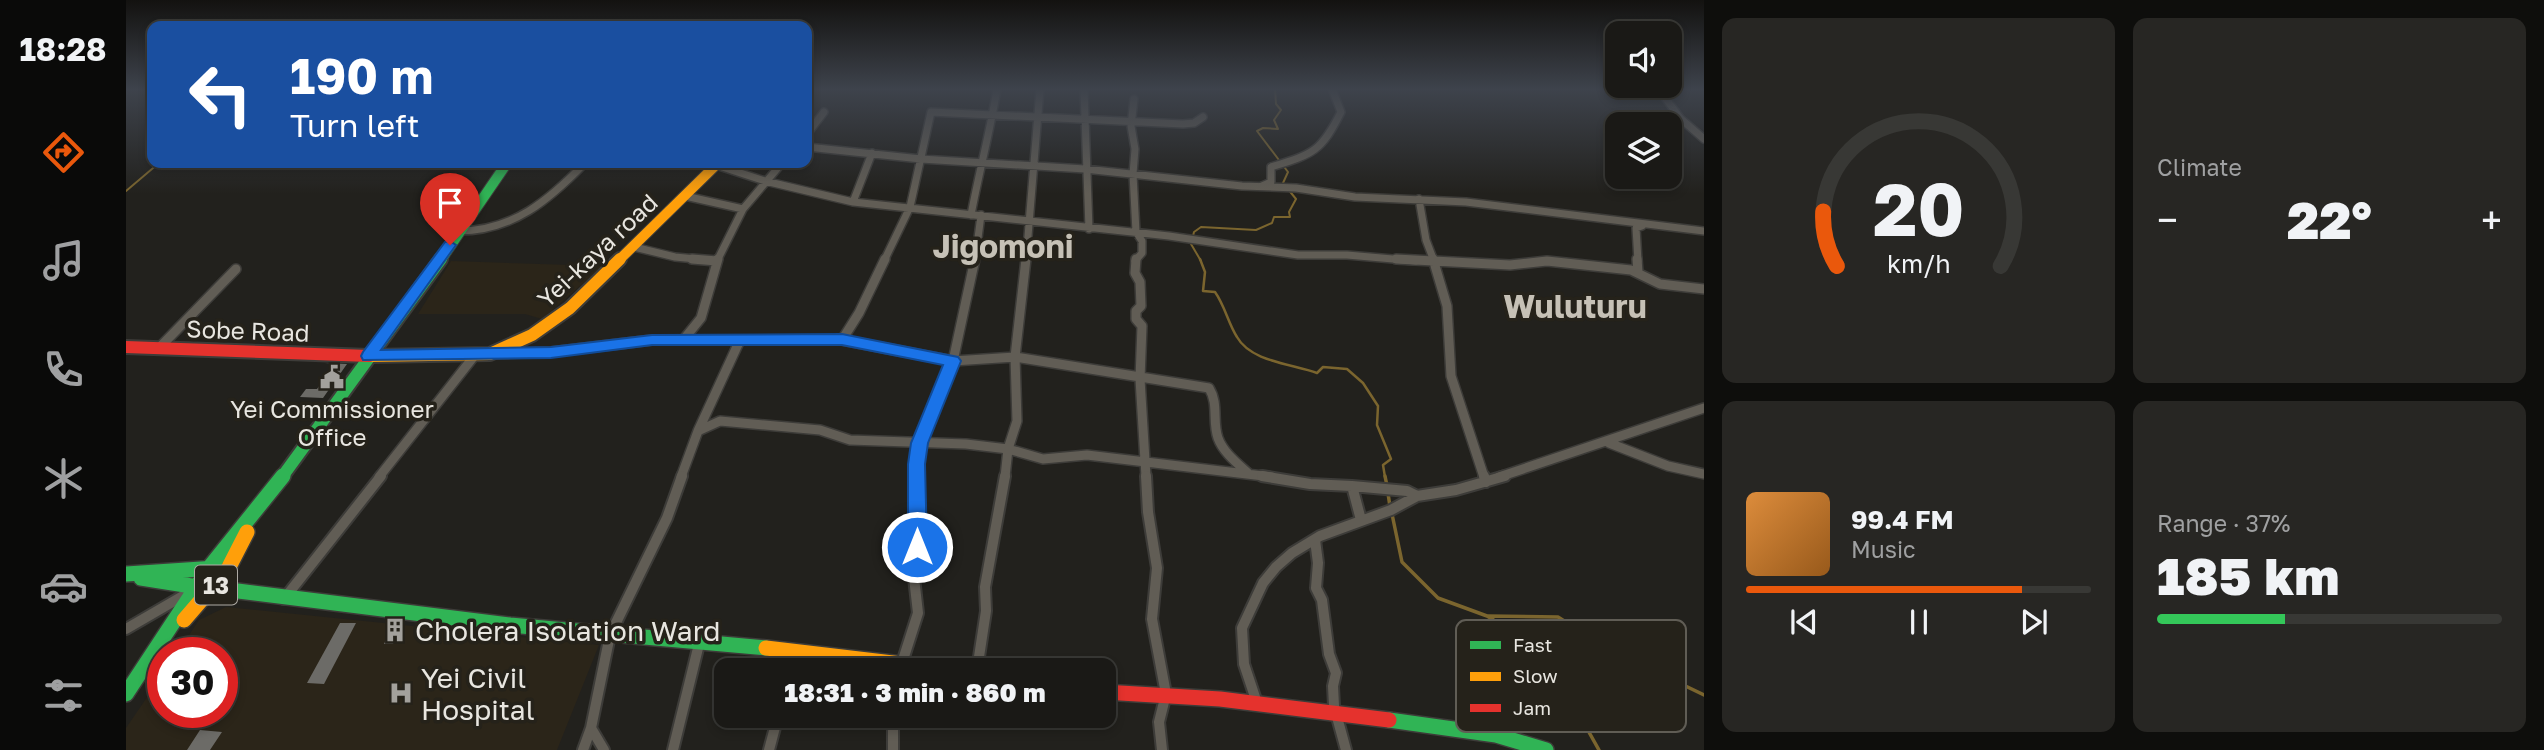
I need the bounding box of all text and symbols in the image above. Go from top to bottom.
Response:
map controls [1605,21,1682,189]
button: sound [1605,21,1682,98]
text: 18:28 [19,30,107,68]
text: 190 m [290,46,433,105]
icon: left [175,49,266,140]
text: Turn left [290,106,419,144]
button: layers [1605,112,1682,189]
icon: directions [39,128,88,177]
text: Climate [2157,153,2242,181]
text: 20 [1873,166,1964,253]
pin [420,173,480,245]
icon: arrive [431,184,469,222]
street label: Yei-kaya road [531,187,663,313]
text: 22° [2287,188,2372,250]
text: − [2157,197,2178,242]
text: + [2481,197,2502,242]
district label: Jigomoni [932,227,1074,265]
icon: music [39,236,88,285]
text: km/h [1887,248,1950,279]
district label: Wuluturu [1503,287,1647,325]
street label: Sobe Road [186,313,310,347]
icon: phone [39,345,88,394]
public building icon: Yei Commissioner Office [318,363,346,391]
place label: Yei Commissioner Office [230,394,434,451]
icon: climate [39,454,88,503]
text: 99.4 FM [1851,504,1954,535]
text: Range · 37% [2157,509,2290,537]
position arrow [880,510,954,584]
text: Music [1851,535,1916,563]
text: 185 km [2157,544,2340,606]
icon: car [39,562,88,611]
road number: 13 [195,566,237,604]
icon: previous [1785,603,1823,641]
icon: pause [1900,603,1938,641]
icon: next [2015,603,2053,641]
place label: Cholera Isolation Ward [415,614,721,647]
building icon: Cholera Isolation Ward [381,616,409,644]
legend [1456,620,1686,732]
text: Fast [1513,633,1552,656]
speed limit sign: 30 [147,637,238,728]
place label: Yei Civil Hospital [421,661,535,726]
text: Slow [1513,664,1558,687]
icon: filters [39,671,88,720]
text: 18:31 · 3 min · 860 m [784,677,1046,708]
hospital icon: Yei Civil Hospital [387,679,415,707]
text: Jam [1513,696,1551,719]

